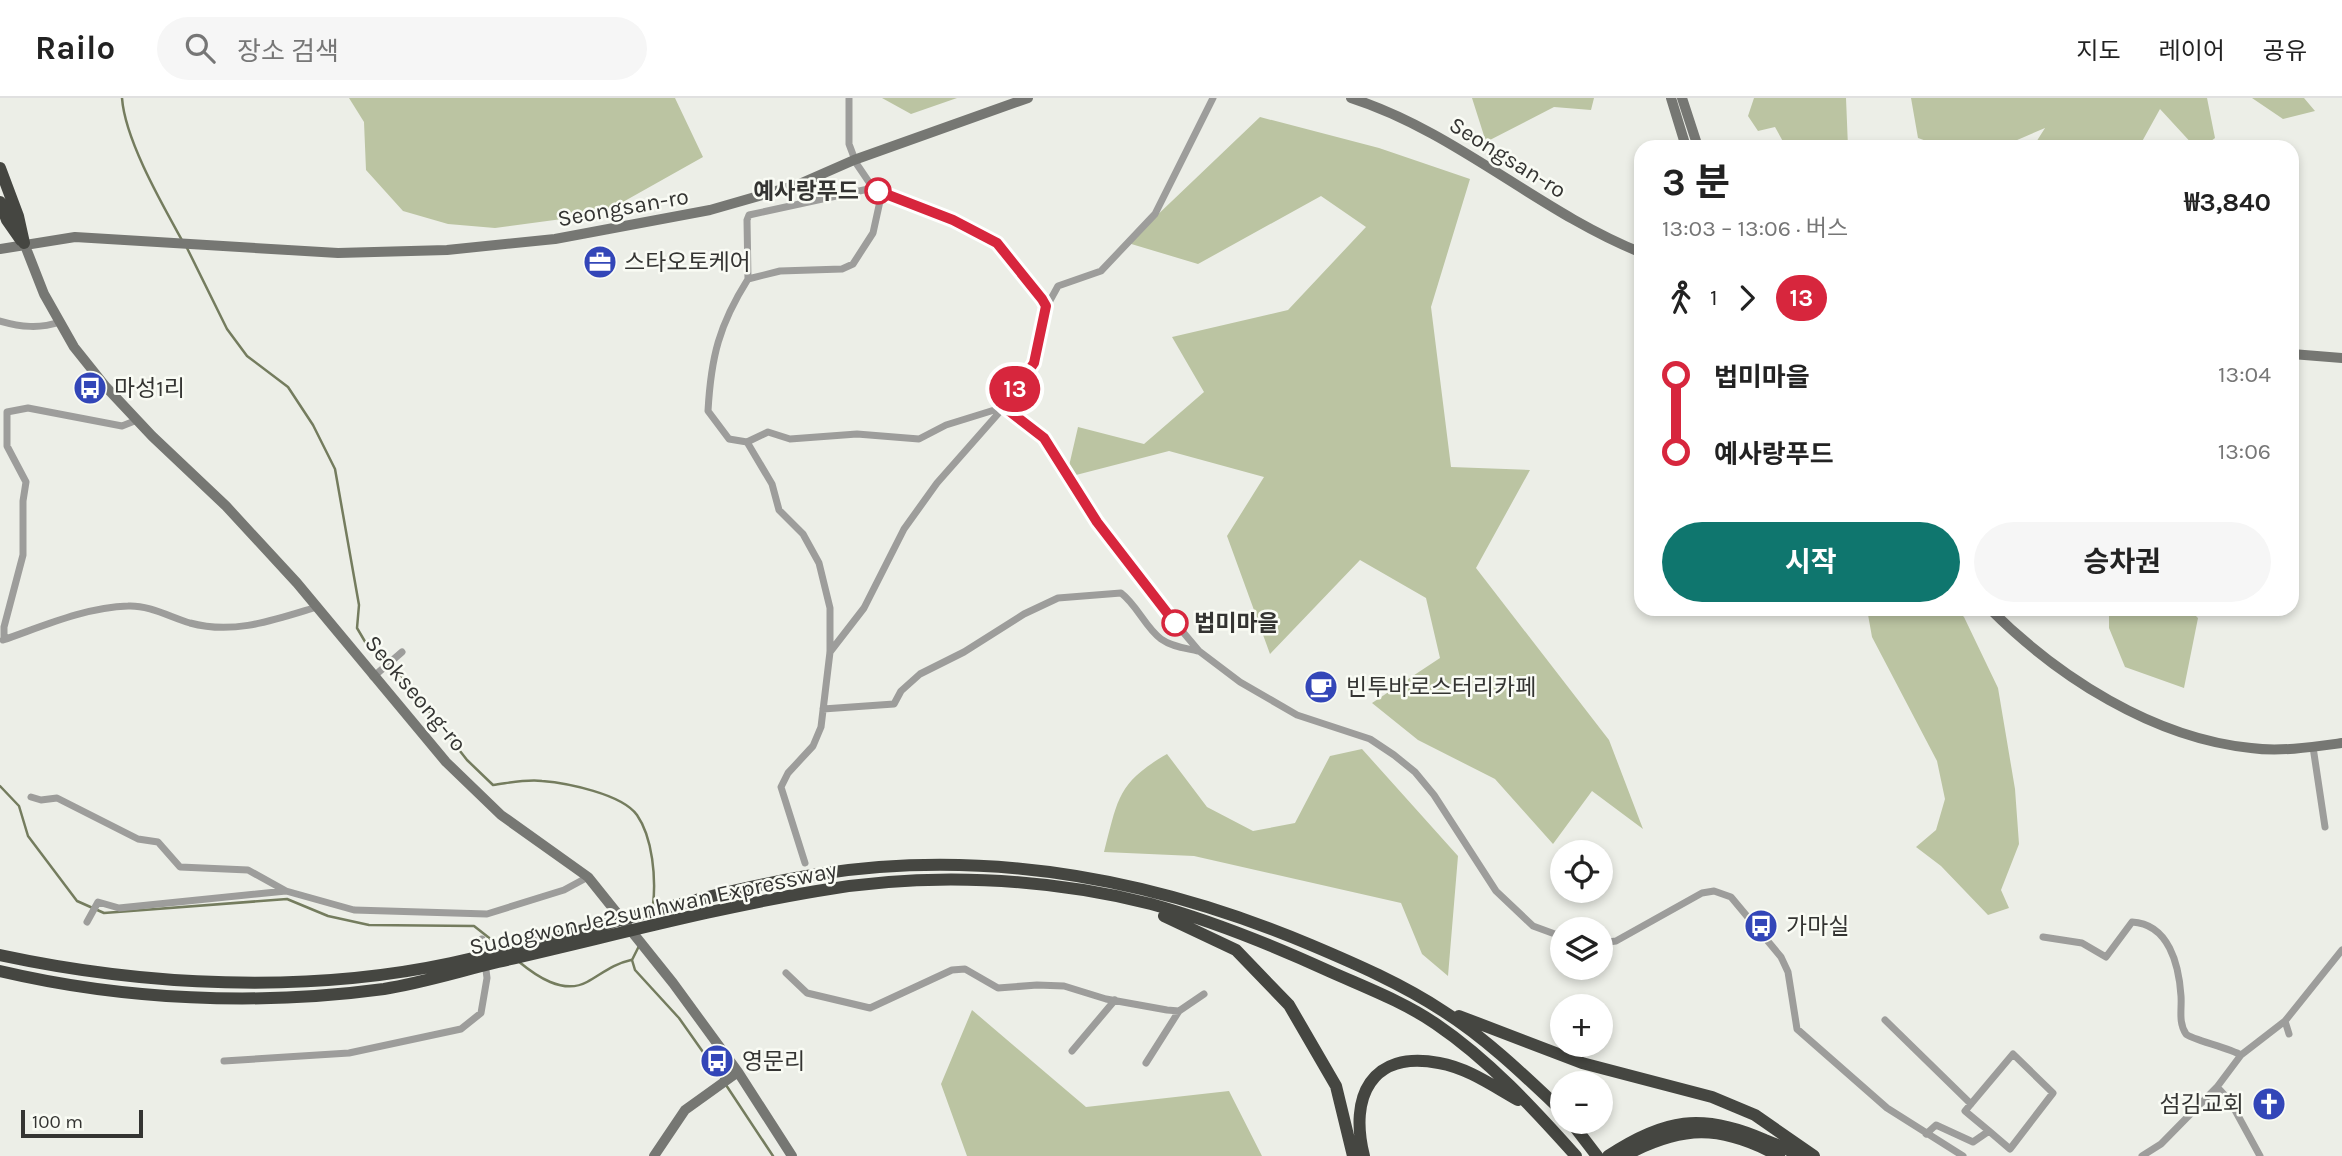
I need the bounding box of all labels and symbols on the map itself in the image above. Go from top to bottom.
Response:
street label: Seongsan-ro [1444,111,1571,204]
place label: 예사랑푸드 [753,178,859,205]
marker: 예사랑푸드 [865,178,891,204]
street label: Seongsan-ro [555,183,691,232]
office icon: 스타오토케어 [581,243,619,281]
place label: 스타오토케어 [624,249,751,276]
line badge: 13 [984,366,1046,412]
bus stop icon: 마성1리 [71,369,109,407]
place label: 마성1리 [114,375,185,402]
marker: 법미마을 [1162,610,1188,636]
place label: 법미마을 [1194,610,1279,637]
street label: Seokseong-ro [359,630,472,757]
cafe icon: 빈투바로스터리카페 [1302,668,1340,706]
place label: 빈투바로스터리카페 [1346,674,1536,701]
street label: Sudogwon Je2sunhwan Expressway [467,856,840,961]
bus stop icon: 가마실 [1742,907,1780,945]
place label: 가마실 [1786,913,1849,940]
bus stop icon: 영문리 [698,1042,736,1080]
place label: 영문리 [742,1048,805,1075]
church icon: 섬김교회 [2250,1085,2288,1123]
place label: 섬김교회 [2159,1091,2244,1118]
scale bar [21,1107,144,1139]

